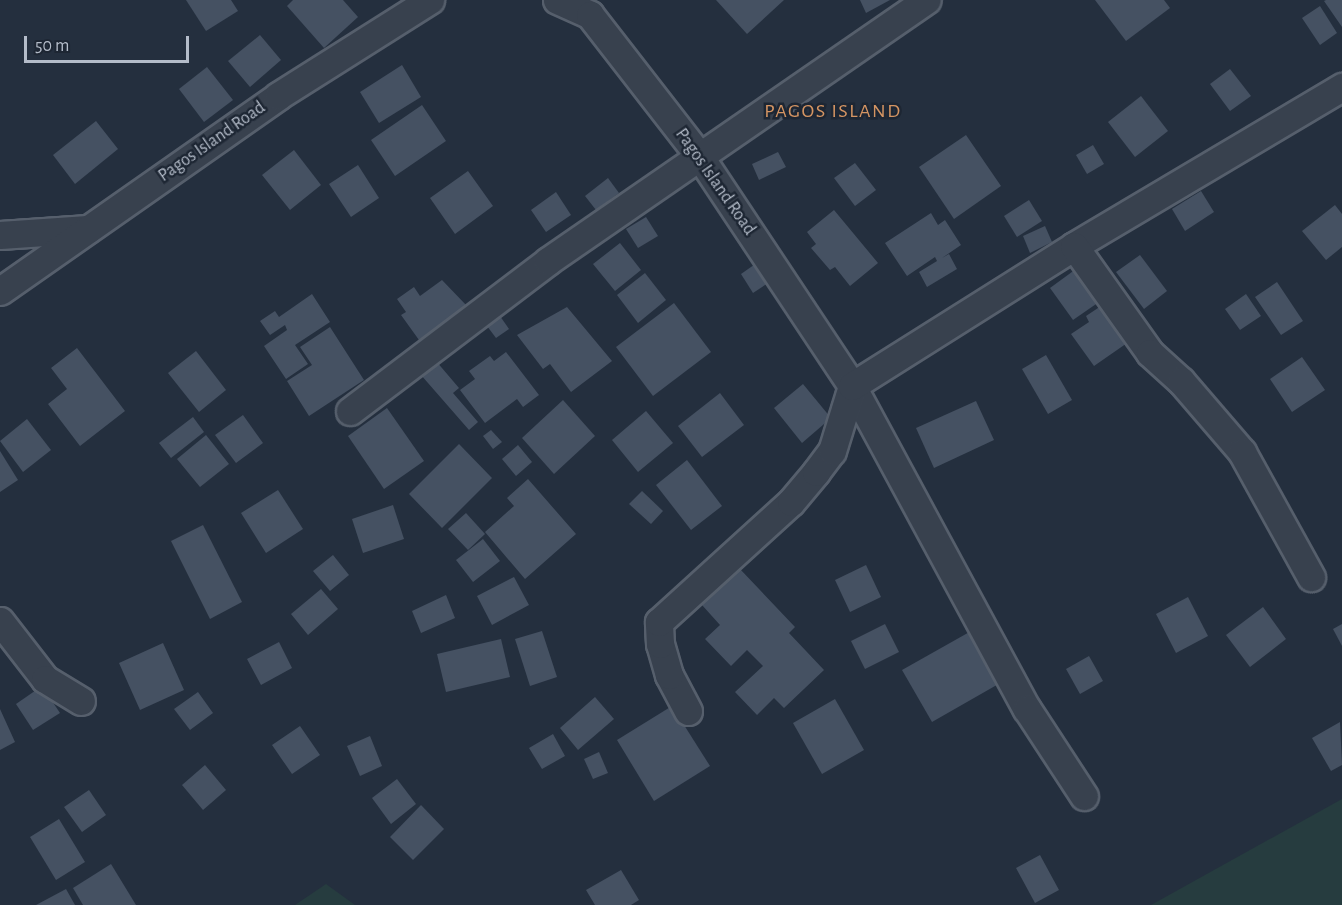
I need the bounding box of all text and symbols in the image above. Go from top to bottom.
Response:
scale bar [27,24,192,62]
text: 50 m [35,37,69,55]
street label: Pagos Island Road [154,97,270,187]
district label: PAGOS ISLAND [764,99,902,123]
street label: Pagos Island Road [670,124,760,240]

